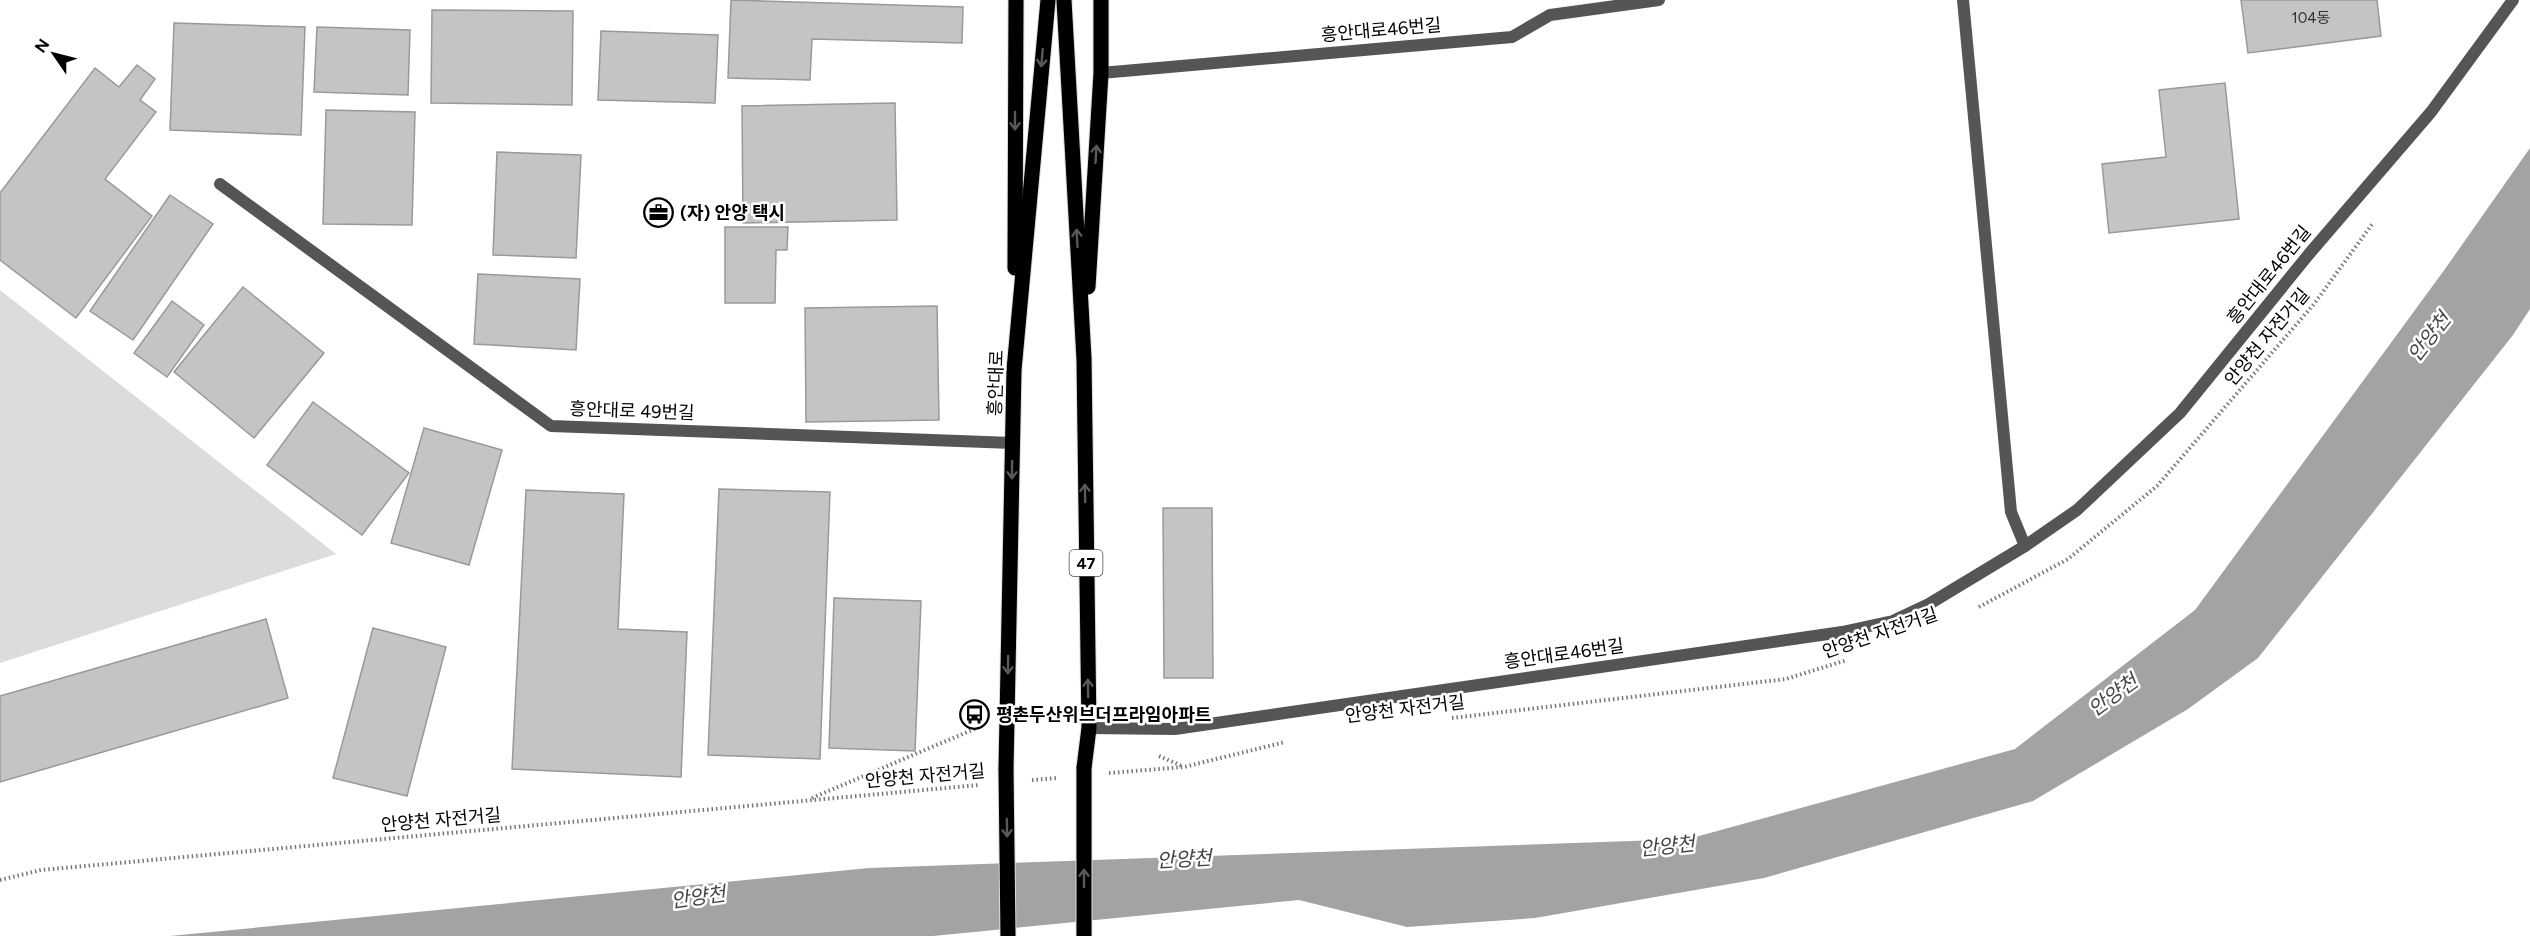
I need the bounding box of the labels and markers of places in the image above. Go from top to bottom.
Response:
office icon: (자) 안양 택시 [643,197,675,229]
place label: (자) 안양 택시 [680,202,785,224]
bus stop icon: 평촌두산위브더프라임아파트 [959,699,991,731]
place label: 평촌두산위브더프라임아파트 [996,704,1211,726]

